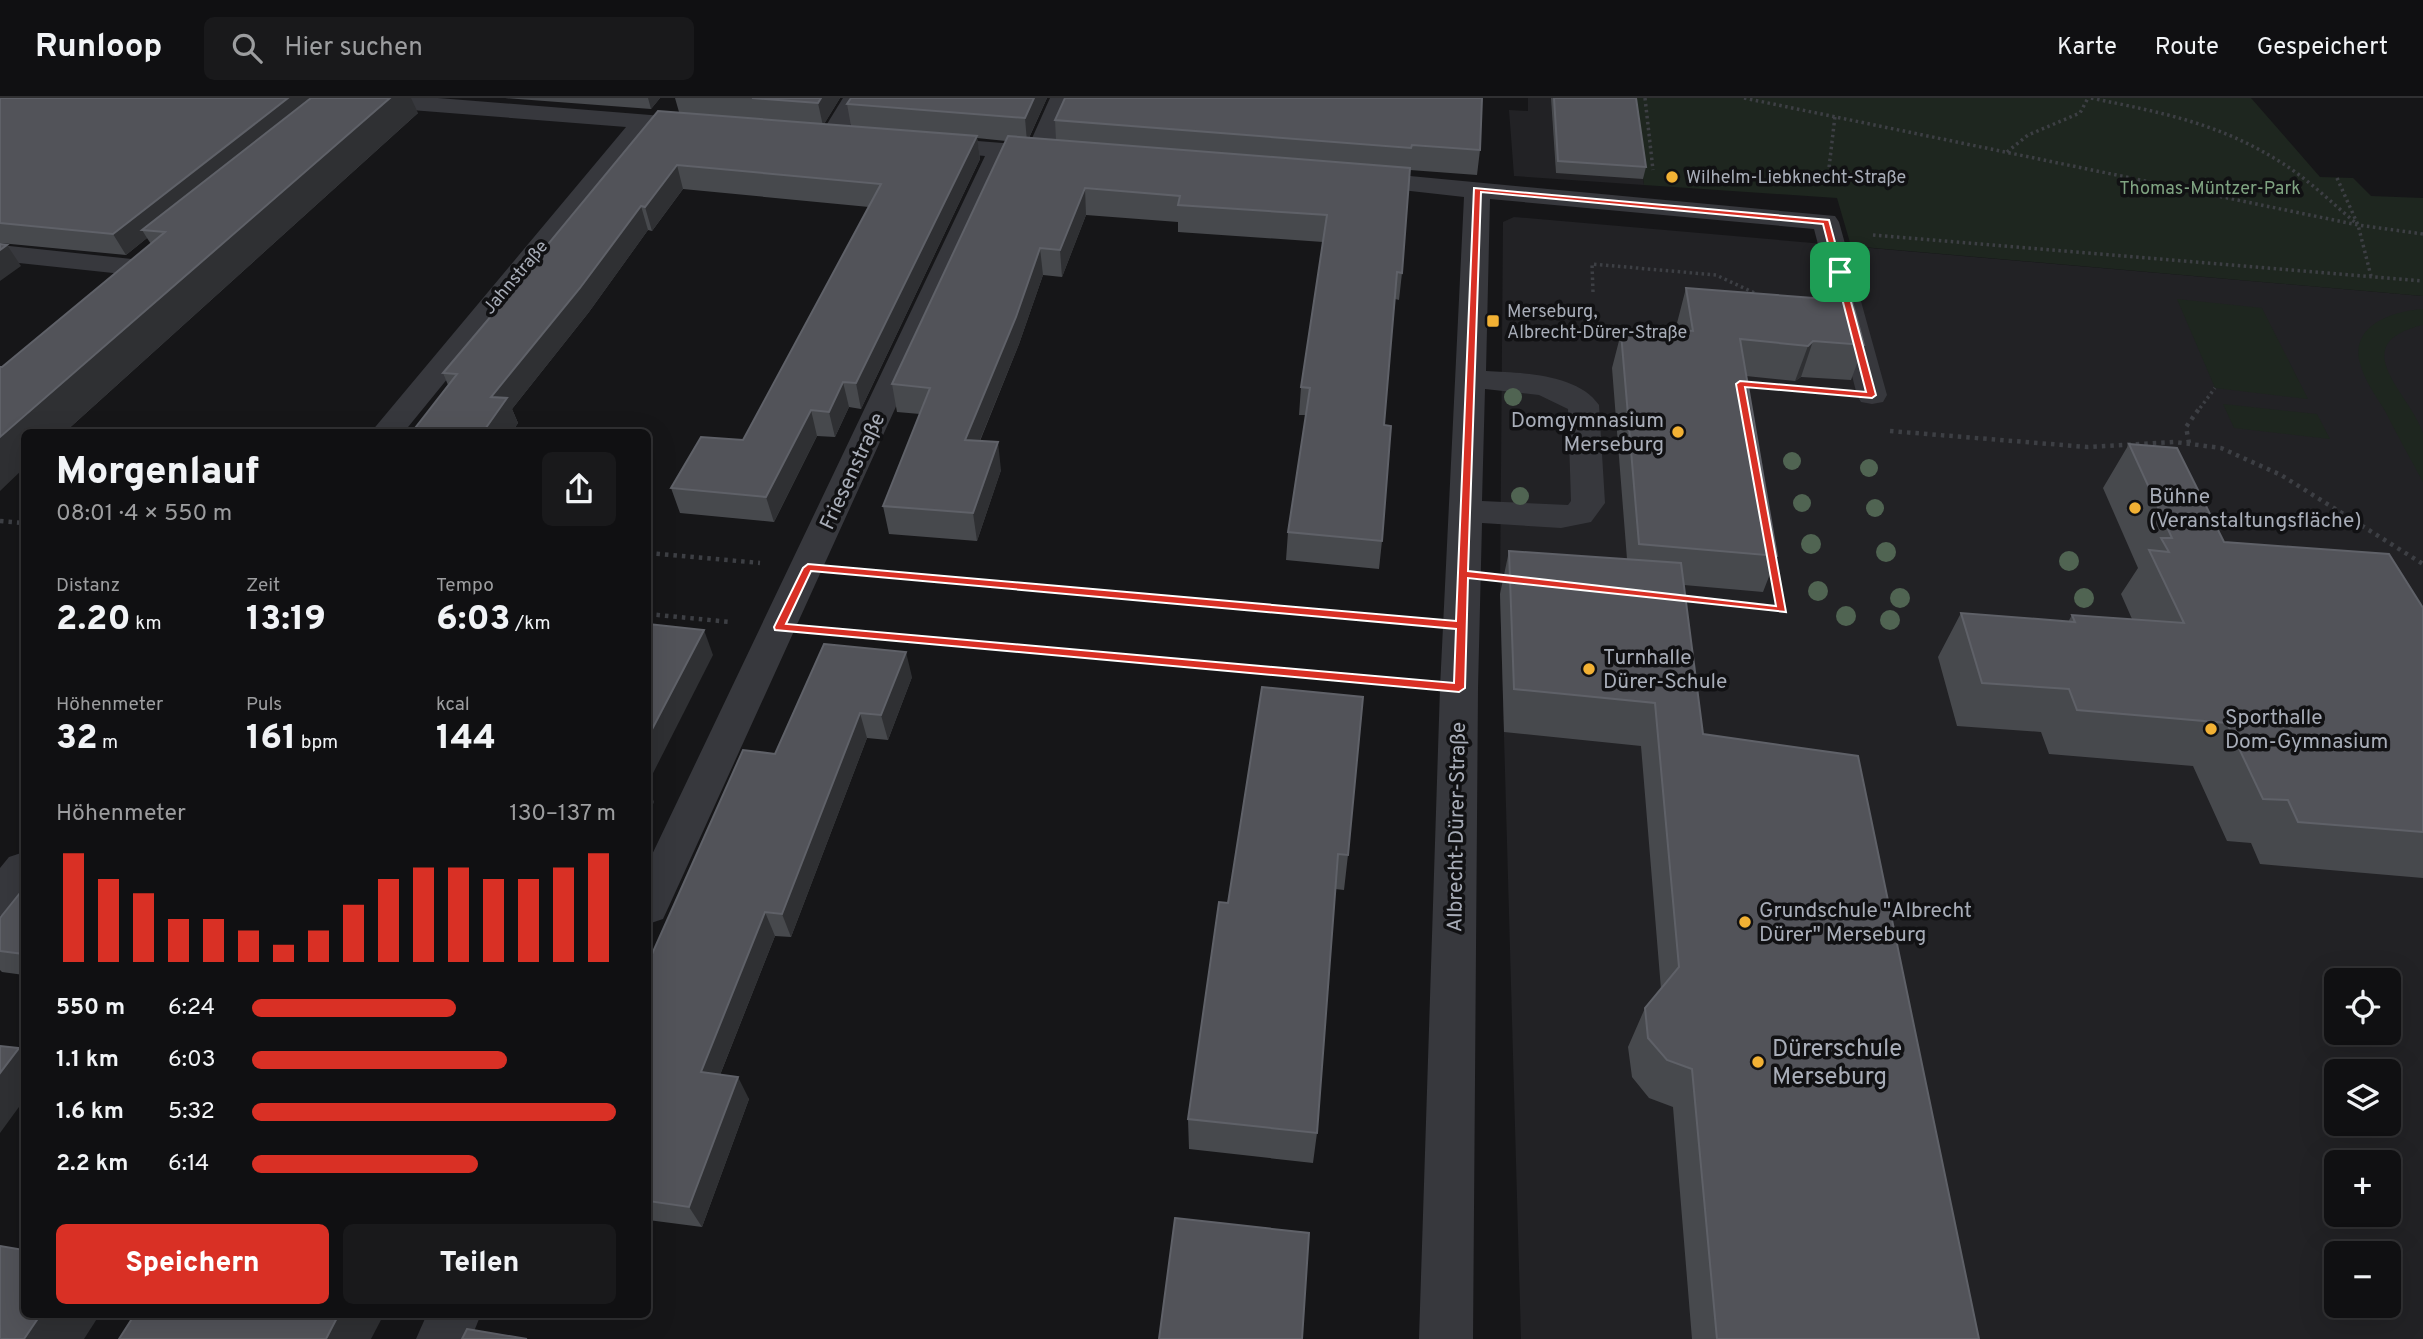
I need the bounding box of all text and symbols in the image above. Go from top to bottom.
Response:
search box [204,17,694,80]
text: Runloop [35,27,162,69]
icon: search [228,29,266,67]
text: Hier suchen [284,32,423,65]
text: Karte [2057,33,2117,63]
text: Route [2155,33,2219,63]
text: Gespeichert [2257,33,2388,63]
place label: Wilhelm-Liebknecht-Straße [1686,167,1906,190]
marker: Wilhelm-Liebknecht-Straße [1664,169,1680,185]
park label: Thomas-Müntzer-Park [2119,178,2301,201]
street label: Jahnstraße [478,236,554,320]
pin [1810,242,1870,302]
icon: arrive [1821,253,1859,291]
place label: Merseburg, Albrecht-Dürer-Straße [1507,301,1687,345]
marker: Merseburg, Albrecht-Dürer-Straße [1485,313,1501,329]
place label: Domgymnasium Merseburg [1511,408,1664,459]
street label: Friesenstraße [814,409,892,534]
marker: Domgymnasium Merseburg [1670,424,1686,440]
text: Morgenlauf [56,449,259,498]
button: share [542,452,616,526]
place label: Bühne (Veranstaltungsfläche) [2149,484,2362,535]
text: 08:01 · 4 × 550 m [56,500,232,529]
marker: Bühne (Veranstaltungsfläche) [2127,500,2143,516]
text: Distanz [56,574,120,598]
text: Zeit [246,574,280,598]
text: Tempo [436,574,494,598]
text: 2.20 [56,598,131,642]
text: 13:19 [246,598,326,642]
text: 6:03 [436,598,511,642]
text: km [131,612,161,636]
text: /km [511,612,551,636]
place label: Turnhalle Dürer-Schule [1603,645,1727,696]
marker: Turnhalle Dürer-Schule [1581,661,1597,677]
text: Höhenmeter [56,693,163,717]
text: Puls [246,693,282,717]
text: kcal [436,693,470,717]
place label: Sporthalle Dom-Gymnasium [2225,705,2388,756]
text: 32 [56,717,98,761]
text: 161 [246,717,296,761]
text: 144 [436,717,496,761]
marker: Sporthalle Dom-Gymnasium [2203,721,2219,737]
street label: Albrecht-Dürer-Straße [1442,722,1473,932]
text: m [98,731,118,755]
text: bpm [296,731,338,755]
text: Höhenmeter [56,800,186,829]
text: 130–137 m [509,800,616,829]
place label: Grundschule "Albrecht Dürer" Merseburg [1759,898,1972,949]
marker: Grundschule "Albrecht Dürer" Merseburg [1737,914,1753,930]
map controls [2324,968,2401,1318]
button: locate [2324,968,2401,1045]
text: 550 m [56,994,125,1023]
text: 6:24 [168,994,215,1023]
place label: Dürerschule Merseburg [1772,1035,1902,1093]
text: 1.1 km [56,1046,119,1075]
text: 6:03 [168,1046,216,1075]
marker: Dürerschule Merseburg [1750,1054,1766,1070]
button: layers [2324,1059,2401,1136]
text: 1.6 km [56,1098,124,1127]
text: 5:32 [168,1098,215,1127]
text: 2.2 km [56,1150,129,1179]
text: 6:14 [168,1150,209,1179]
button: + [2324,1150,2401,1227]
button: Speichern [56,1224,329,1304]
button: Teilen [343,1224,616,1304]
button: − [2324,1241,2401,1318]

